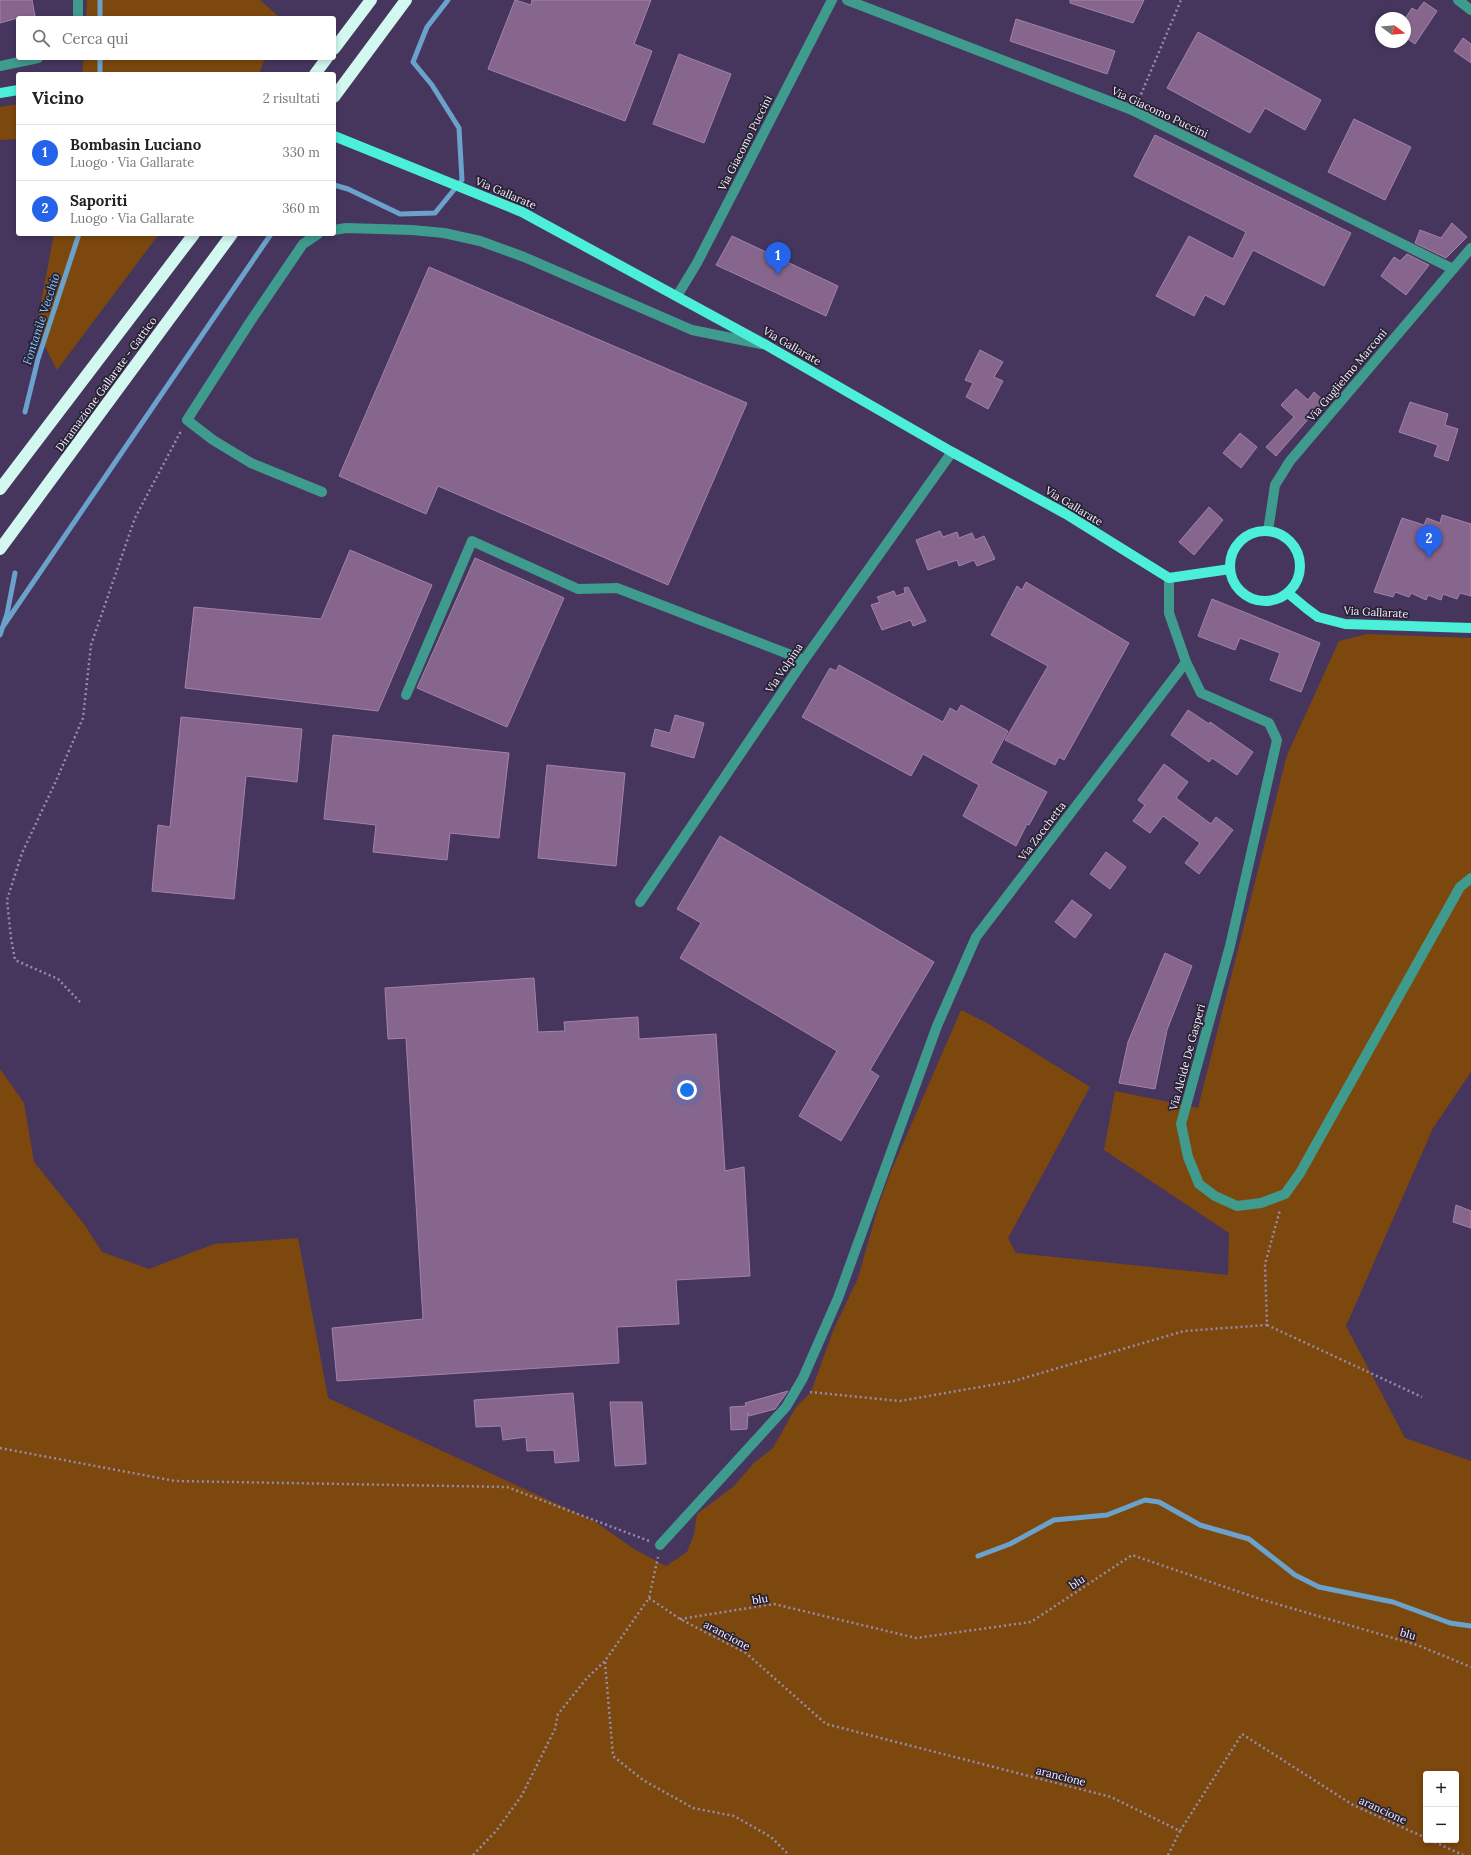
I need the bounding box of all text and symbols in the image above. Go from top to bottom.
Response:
north arrow [1375,12,1411,48]
search box [16,16,336,60]
icon: search [30,27,52,49]
text: Cerca qui [62,29,128,48]
street label: Via Giacomo Puccini [1109,83,1211,141]
text: Vicino [32,87,84,109]
text: 2 risultati [263,90,320,107]
street label: Via Giacomo Puccini [714,93,775,194]
text: Bombasin Luciano [70,135,201,154]
text: 1 [42,144,48,161]
text: 330 m [282,144,320,161]
text: Luogo · Via Gallarate [70,154,194,171]
street label: Via Gallarate [472,173,539,212]
text: Saporiti [70,191,127,210]
text: 2 [42,200,48,217]
text: 360 m [282,200,320,217]
text: Luogo · Via Gallarate [70,210,194,227]
pin: 1 [765,242,791,275]
water label: Fontanile Vecchio [19,271,63,367]
street label: Diramazione Gallarate - Gattico [52,314,160,454]
street label: Via Gallarate [760,323,824,368]
street label: Via Guglielmo Marconi [1304,326,1390,425]
street label: Via Gallarate [1042,483,1105,529]
pin: 2 [1416,525,1442,558]
street label: Via Gallarate [1342,603,1409,621]
street label: Via Volpina [762,640,806,696]
street label: Via Zocchetta [1015,798,1069,864]
street label: Via Alcide De Gasperi [1166,1002,1208,1113]
your location [677,1080,697,1100]
street label: blu [1066,1572,1088,1592]
street label: blu [751,1591,769,1607]
street label: arancione [701,1617,753,1653]
street label: blu [1398,1625,1418,1643]
street label: arancione [1035,1763,1087,1789]
map controls [1423,1771,1459,1843]
button: + [1423,1771,1459,1807]
street label: arancione [1357,1793,1409,1827]
button: − [1423,1807,1459,1843]

